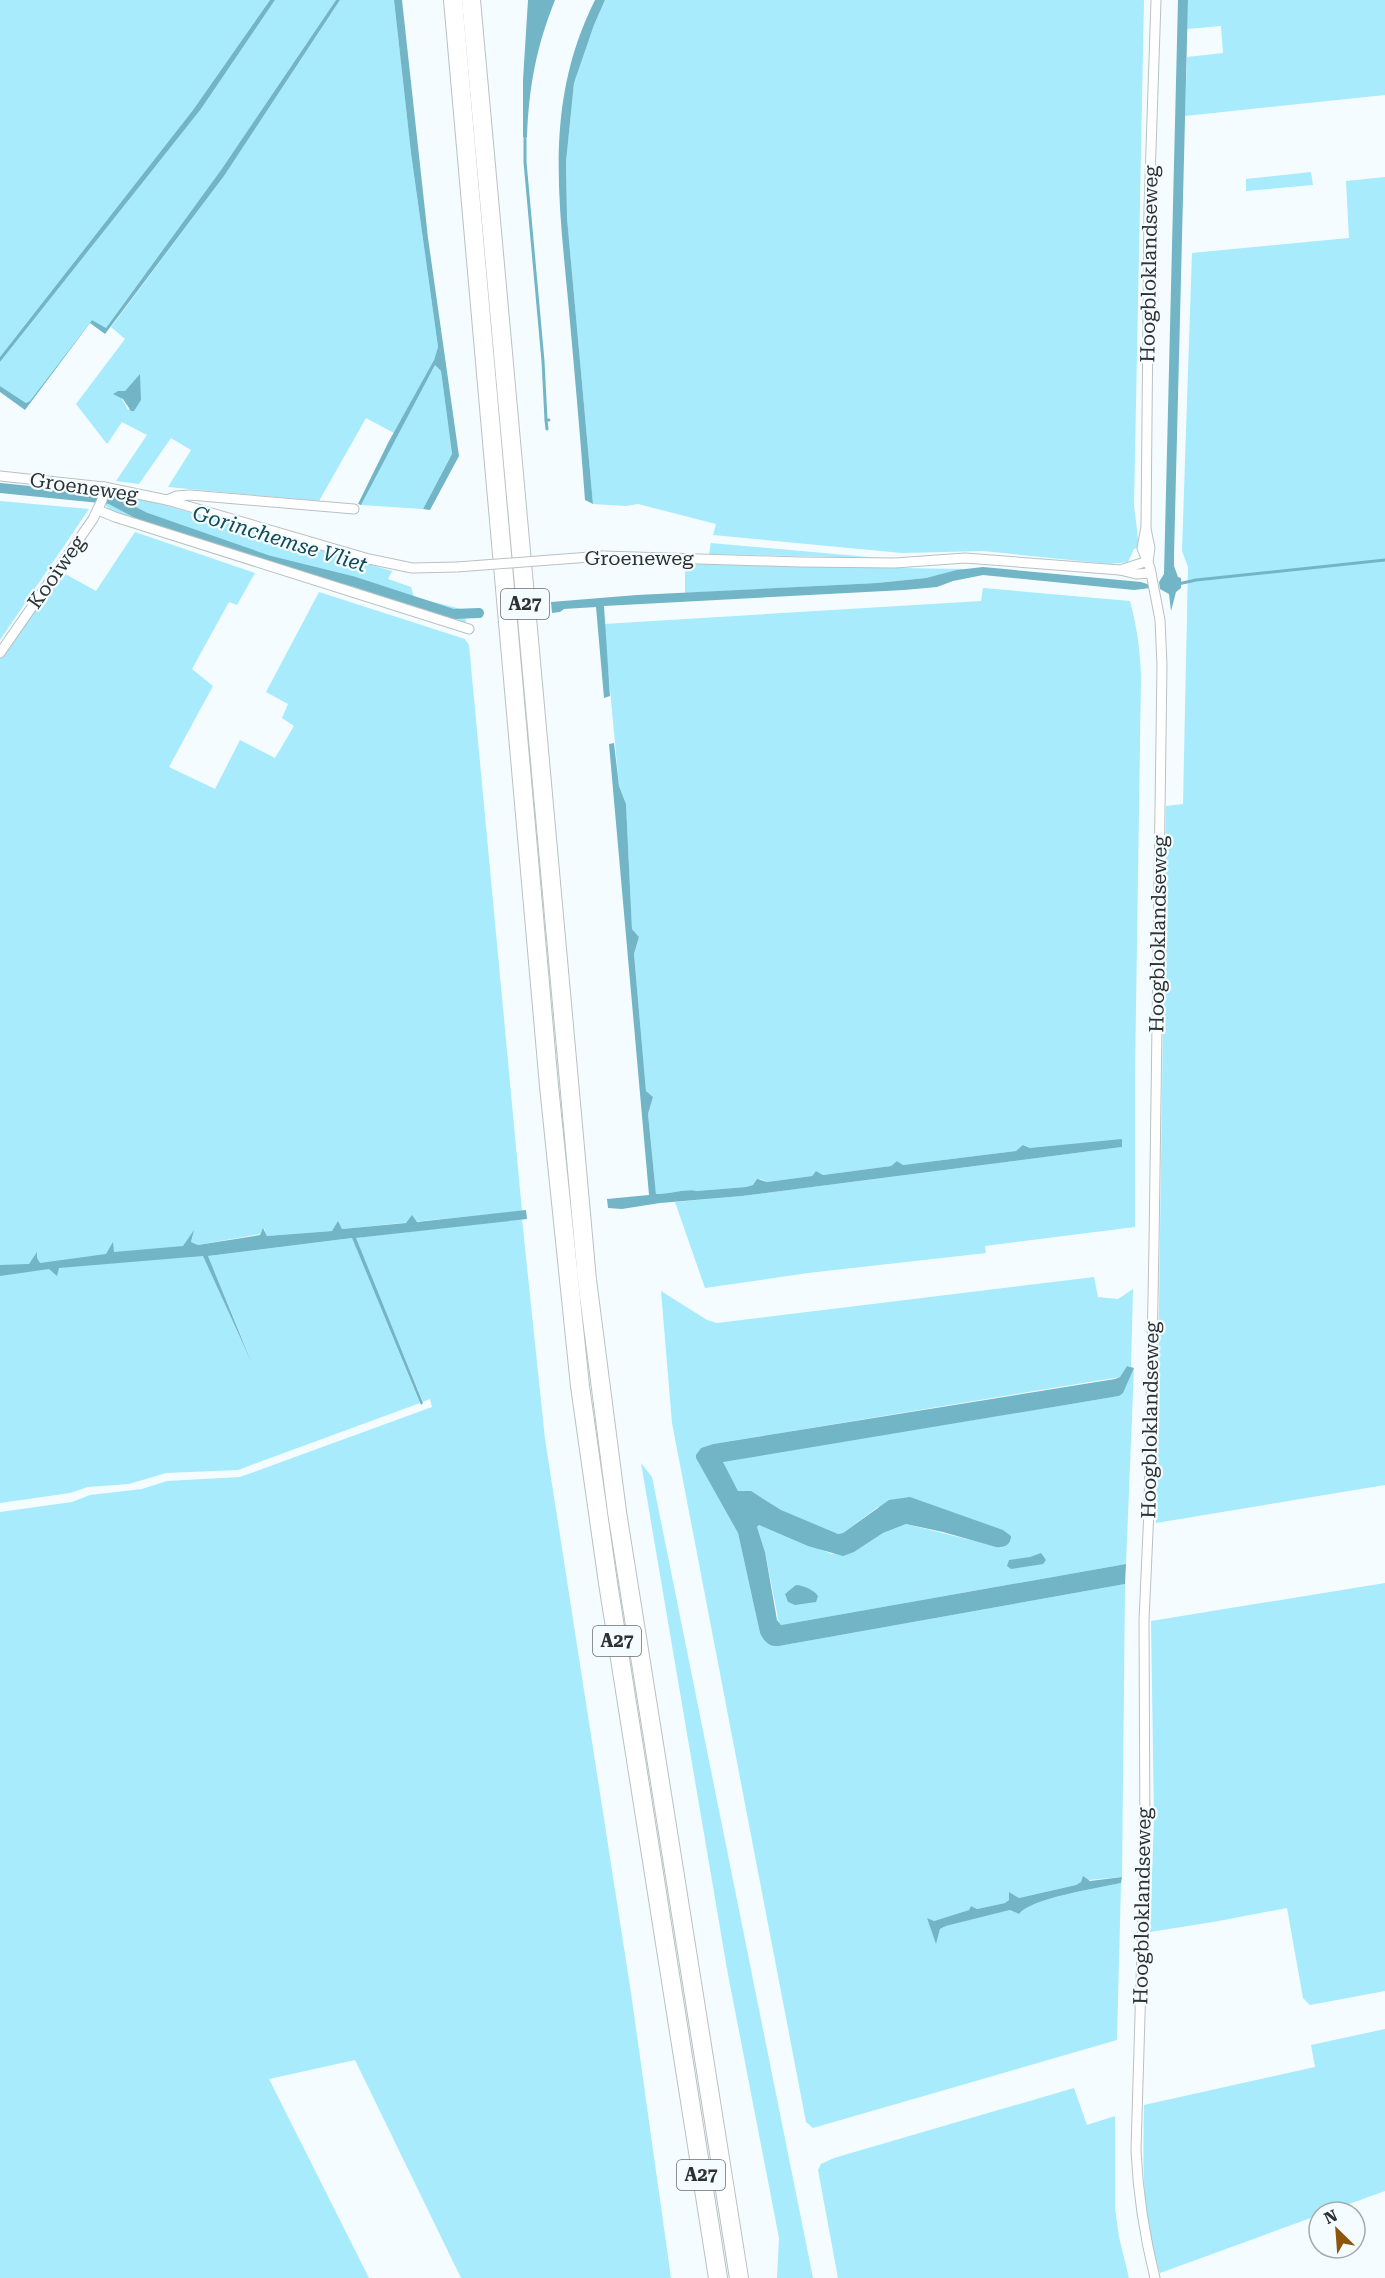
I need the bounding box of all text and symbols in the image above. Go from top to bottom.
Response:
street label: Hoogbloklandseweg [1135,165,1163,363]
street label: Groeneweg [28,468,140,507]
water label: Gorinchemse Vliet [190,501,370,577]
street label: Kooiweg [22,530,90,613]
street label: Groeneweg [585,546,694,570]
road number: A27 [501,589,549,619]
street label: Hoogbloklandseweg [1144,835,1172,1033]
street label: Hoogbloklandseweg [1136,1321,1164,1519]
road number: A27 [593,1626,641,1656]
street label: Hoogbloklandseweg [1128,1807,1156,2005]
road number: A27 [677,2160,725,2190]
north arrow [1307,2200,1367,2260]
text: N [1321,2206,1340,2228]

